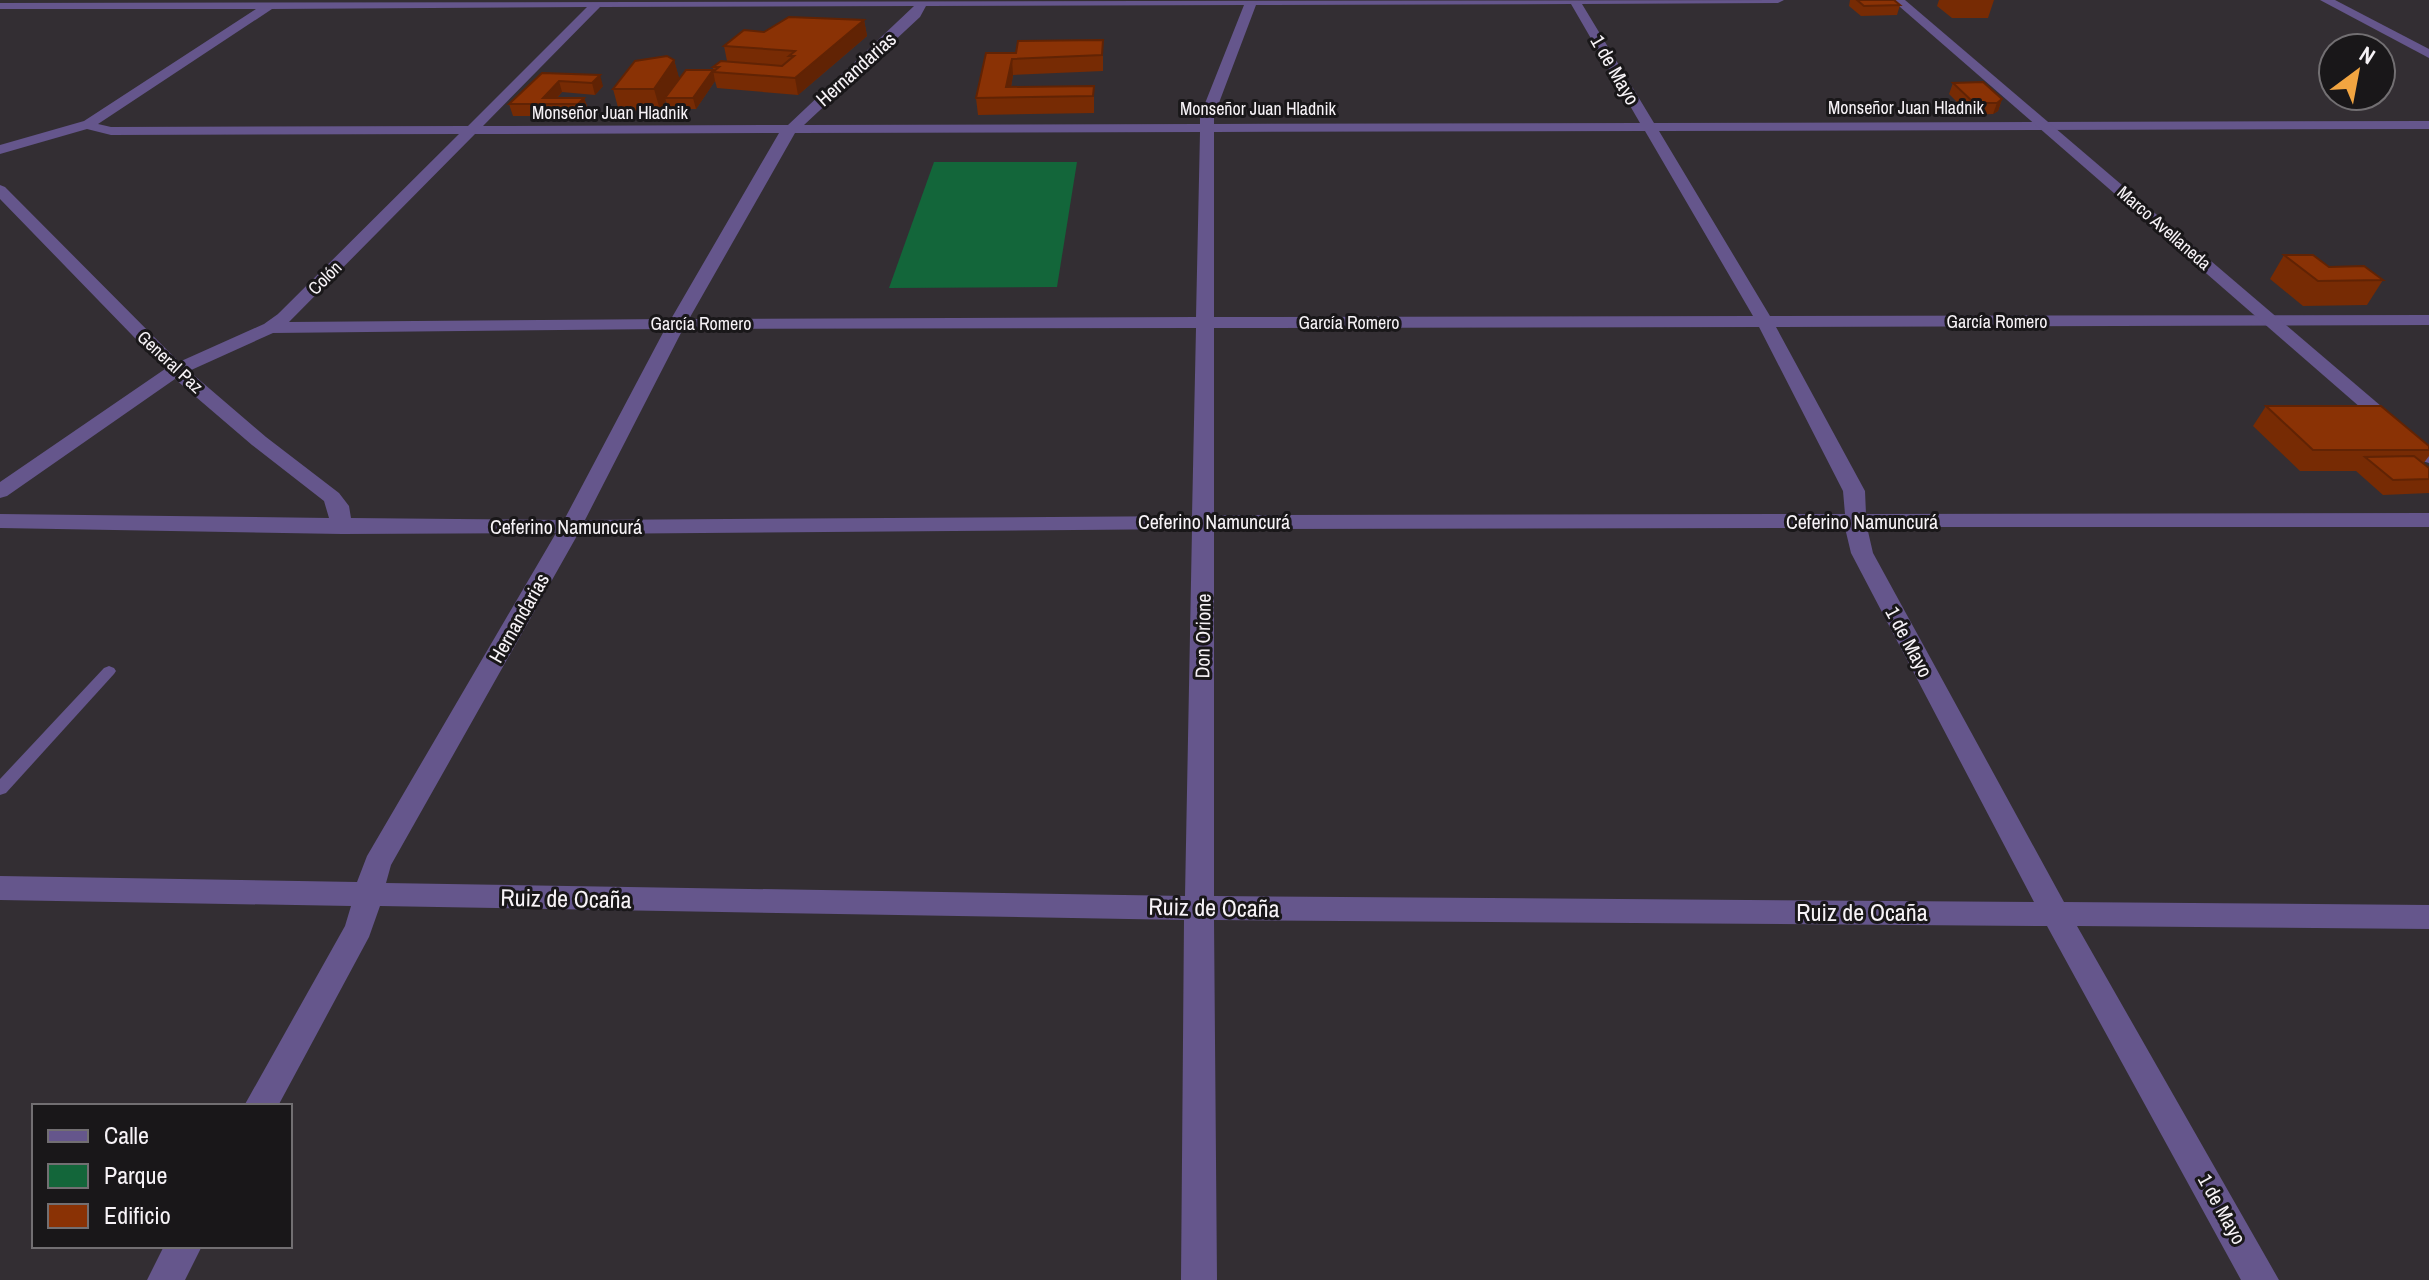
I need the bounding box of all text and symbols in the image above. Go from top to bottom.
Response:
street label: Hernandarias [810,25,902,112]
street label: 1 de Mayo [1585,30,1646,110]
north arrow [2317,32,2397,112]
text: N [2354,39,2381,71]
street label: Monseñor Juan Hladnik [1828,95,1985,120]
street label: Monseñor Juan Hladnik [1180,96,1337,121]
street label: Monseñor Juan Hladnik [532,100,689,125]
street label: Marco Avellaneda [2112,180,2217,275]
street label: Colón [302,255,347,300]
street label: García Romero [1947,309,2047,334]
street label: García Romero [1299,310,1399,335]
street label: García Romero [651,311,751,336]
street label: General Paz [132,325,209,399]
street label: Ceferino Namuncurá [1138,508,1290,535]
street label: Ceferino Namuncurá [1786,508,1938,535]
street label: Ceferino Namuncurá [490,513,642,540]
street label: Hernandarias [482,568,555,668]
street label: Don Orione [1188,593,1217,679]
street label: 1 de Mayo [1880,602,1939,682]
street label: Ruiz de Ocaña [500,881,632,915]
street label: Ruiz de Ocaña [1148,890,1280,924]
street label: Ruiz de Ocaña [1796,896,1928,928]
legend [32,1104,292,1248]
text: Calle [104,1119,149,1151]
text: Parque [104,1159,167,1191]
street label: 1 de Mayo [2192,1169,2253,1249]
text: Edificio [104,1199,171,1231]

